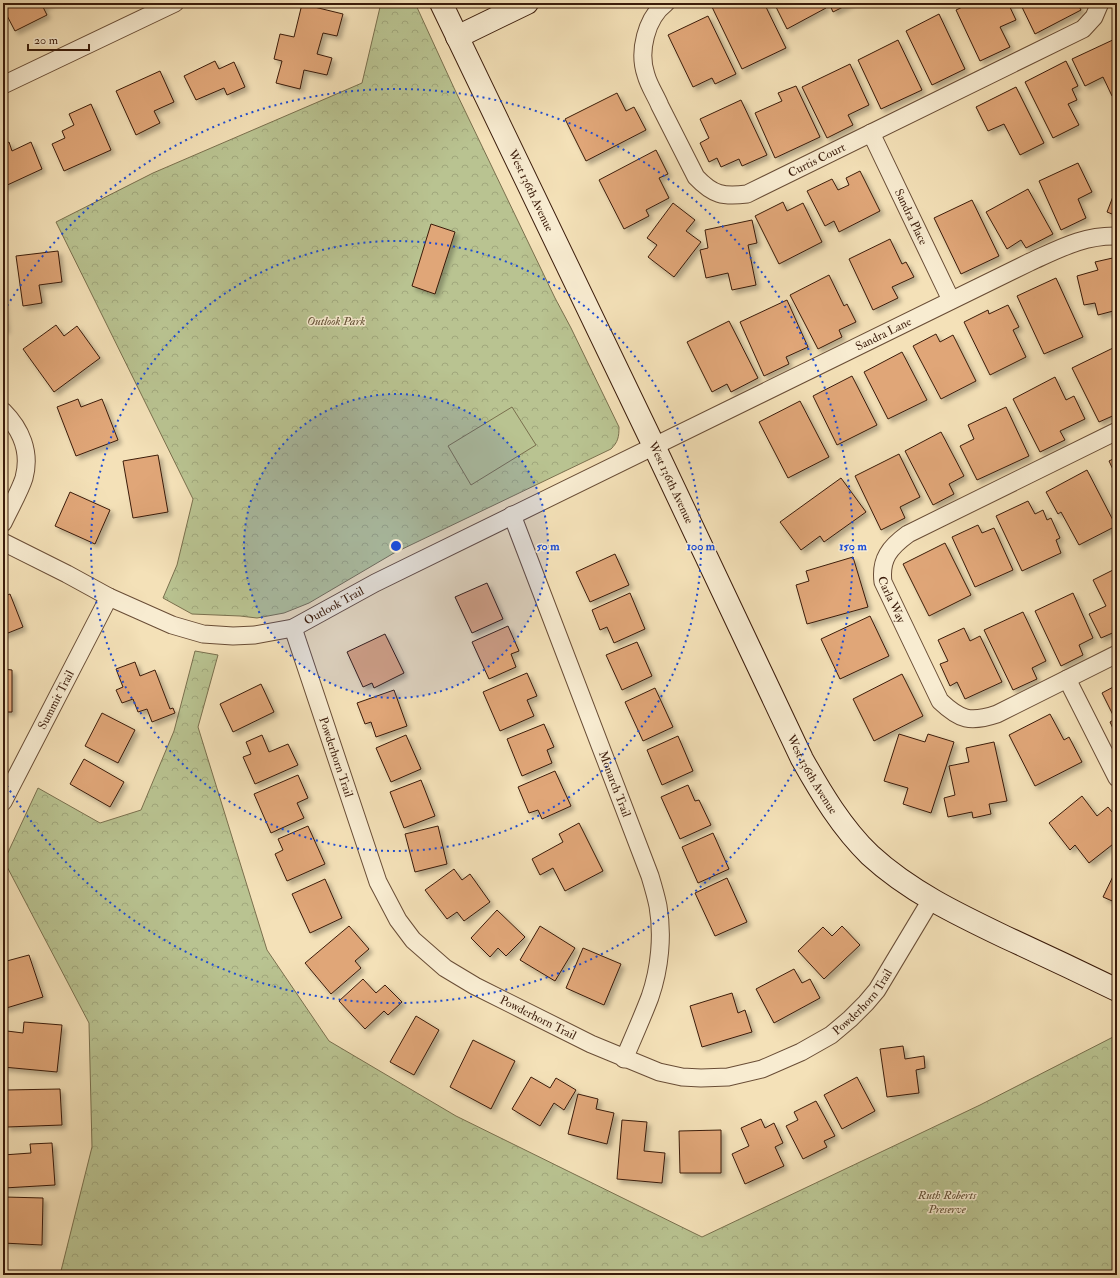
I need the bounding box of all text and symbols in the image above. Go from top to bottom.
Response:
scale bar [28,26,89,52]
text: 20 m [34,33,59,48]
street label: Curtis Court [785,139,848,180]
street label: West 136th Avenue [505,146,557,234]
street label: Sandra Place [891,186,931,247]
park label: Outlook Park [307,314,365,329]
street label: Sandra Lane [853,314,914,354]
street label: West 136th Avenue [645,438,697,526]
centre of rings [389,539,403,553]
text: 50 m [536,539,560,554]
text: 100 m [687,539,716,554]
text: 150 m [839,539,867,554]
street label: Carla Way [875,576,909,626]
street label: Outlook Trail [301,583,366,628]
street label: Summit Trail [34,668,77,732]
street label: Powderhorn Trail [316,715,357,799]
street label: West 136th Avenue [784,731,841,817]
street label: Monarch Trail [595,749,634,819]
street label: Powderhorn Trail [829,966,895,1038]
street label: Powderhorn Trail [497,992,579,1043]
park label: Ruth Roberts Preserve [917,1188,977,1217]

